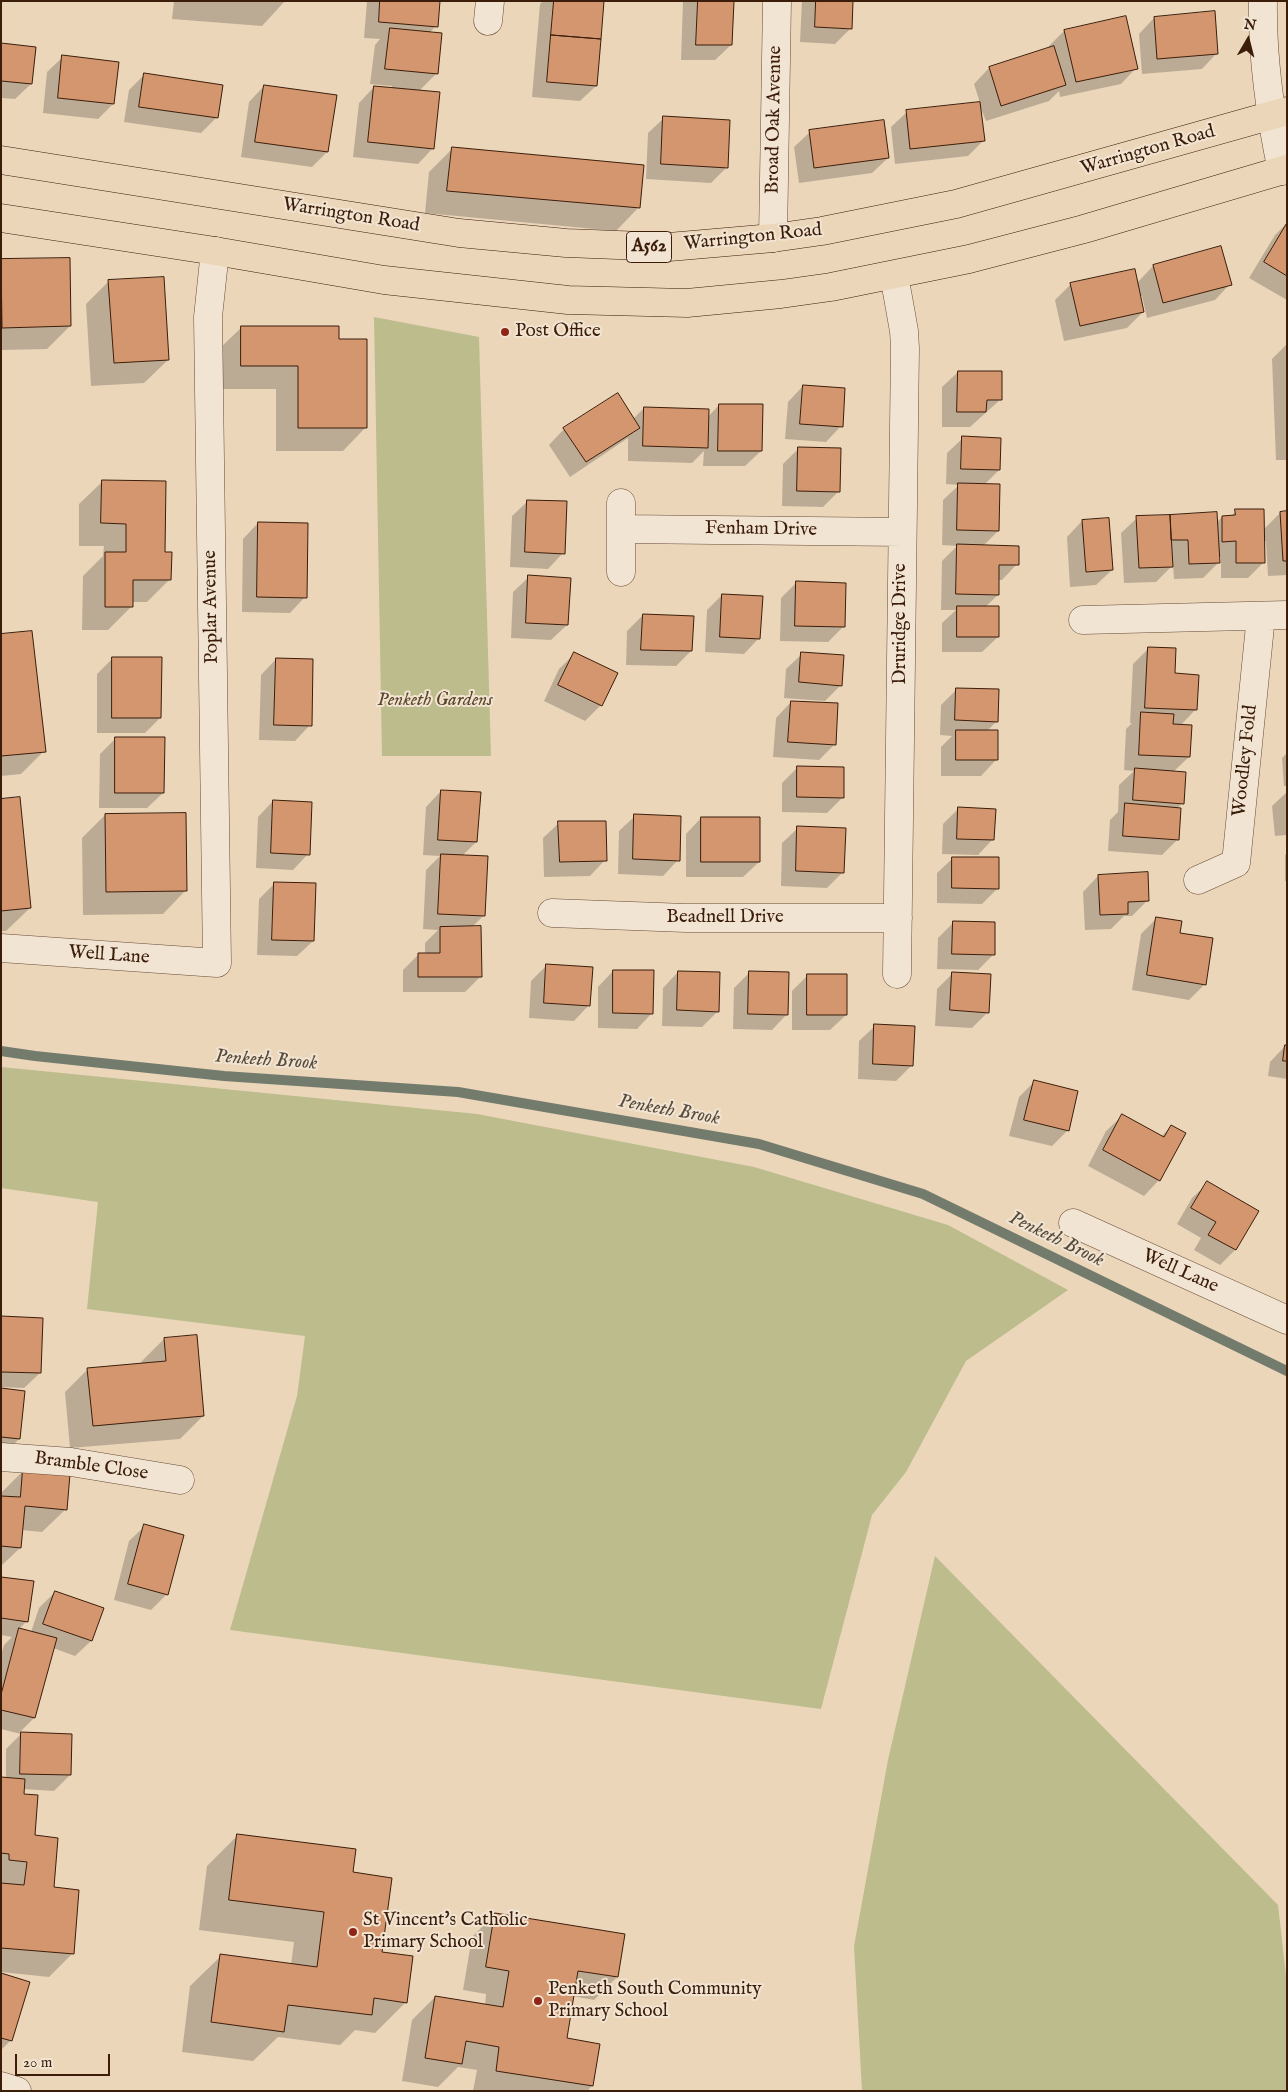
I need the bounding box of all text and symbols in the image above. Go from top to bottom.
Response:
north arrow [1223,15,1273,65]
text: N [1243,15,1257,35]
street label: Broad Oak Avenue [762,46,788,194]
street label: Warrington Road [1078,121,1218,181]
street label: Warrington Road [281,194,421,238]
street label: Warrington Road [683,219,823,257]
road number: A562 [626,232,672,262]
place label: Post Office [515,321,601,343]
marker: Post Office [499,326,511,338]
street label: Fenham Drive [705,518,817,542]
street label: Poplar Avenue [200,550,224,664]
street label: Druridge Drive [890,563,912,685]
park label: Penketh Gardens [377,690,493,712]
street label: Woodley Fold [1229,704,1263,818]
street label: Beadnell Drive [666,907,784,929]
street label: Well Lane [68,942,150,970]
water label: Penketh Brook [214,1045,318,1077]
water label: Penketh Brook [616,1090,722,1132]
water label: Penketh Brook [1005,1207,1107,1273]
street label: Well Lane [1138,1245,1222,1299]
street label: Bramble Close [33,1448,149,1486]
place label: St Vincent's Catholic Primary School [363,1910,527,1954]
marker: St Vincent's Catholic Primary School [347,1926,359,1938]
place label: Penketh South Community Primary School [548,1979,762,2023]
marker: Penketh South Community Primary School [532,1995,544,2007]
scale bar [18,2044,112,2076]
text: 20 m [23,2053,52,2072]

